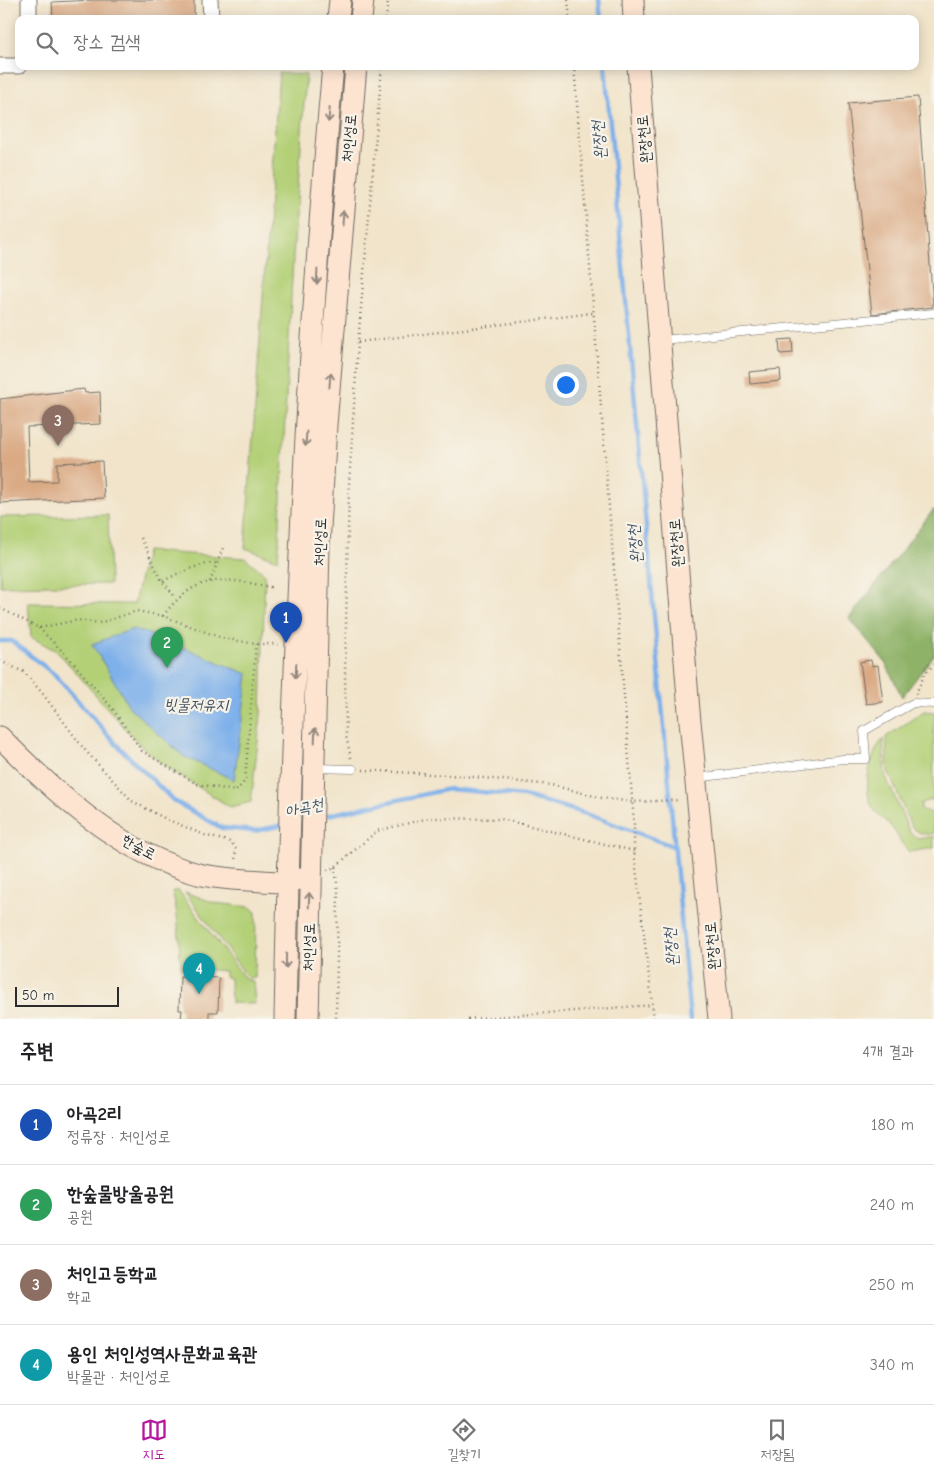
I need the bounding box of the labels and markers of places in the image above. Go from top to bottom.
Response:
pin: 3 [42,405,74,446]
pin: 1 [270,602,302,643]
pin: 2 [151,627,183,668]
pin: 4 [183,953,215,994]

